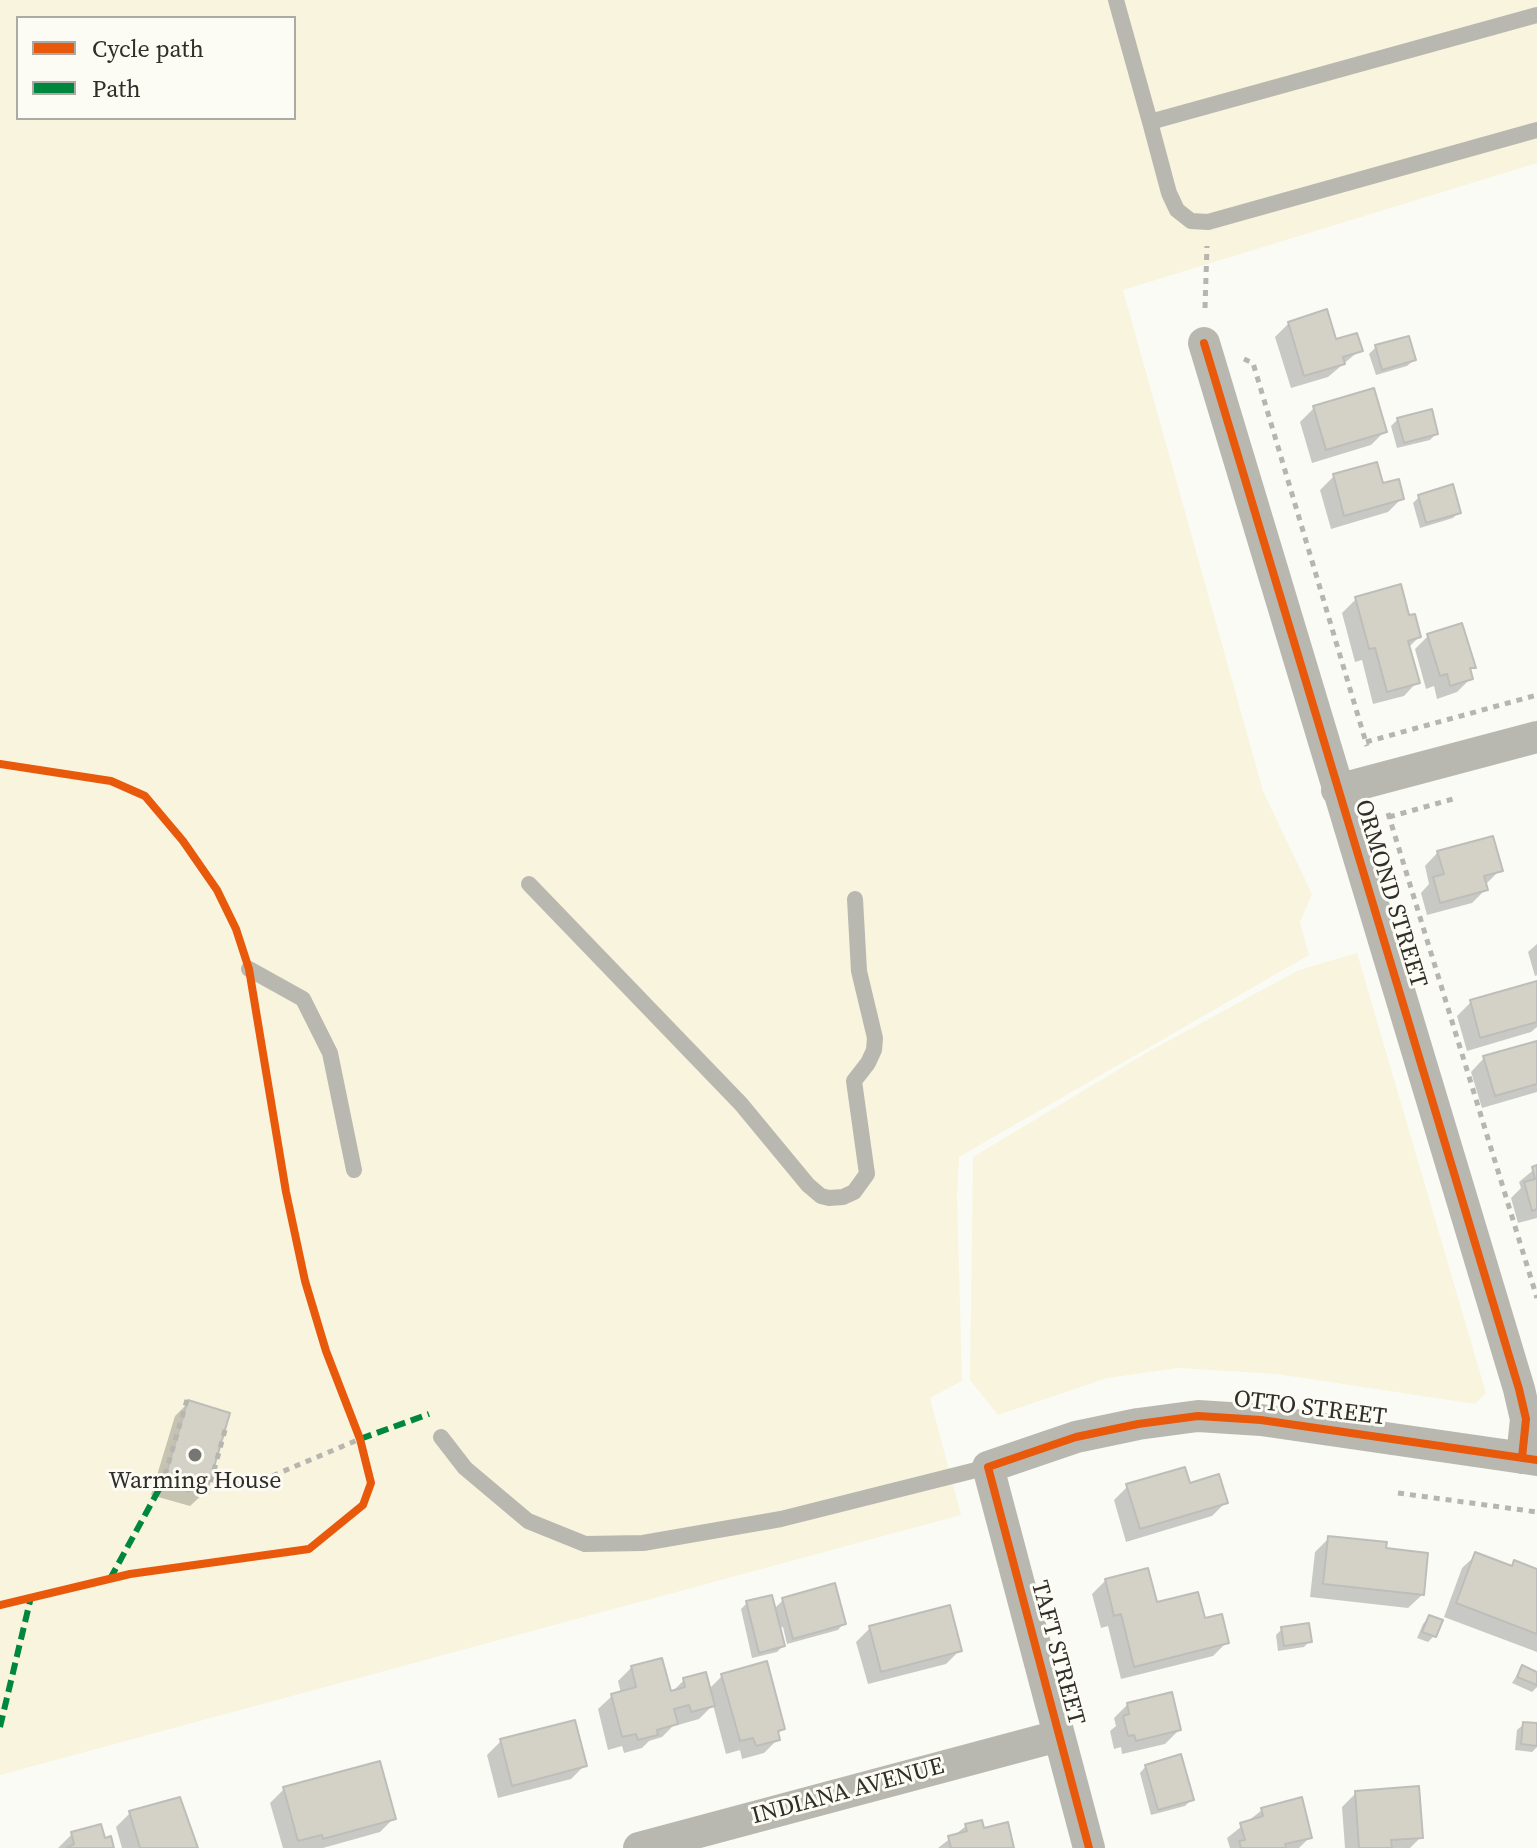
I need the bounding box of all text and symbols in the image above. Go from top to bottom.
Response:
legend [16,16,296,120]
text: Cycle path [92,32,204,65]
text: Path [92,72,141,105]
street label: ORMOND STREET [1348,796,1432,992]
street label: OTTO STREET [1232,1385,1388,1433]
marker: Warming House [186,1446,204,1464]
place label: Warming House [108,1468,282,1496]
street label: TAFT STREET [1024,1578,1090,1728]
street label: INDIANA AVENUE [749,1752,947,1832]

